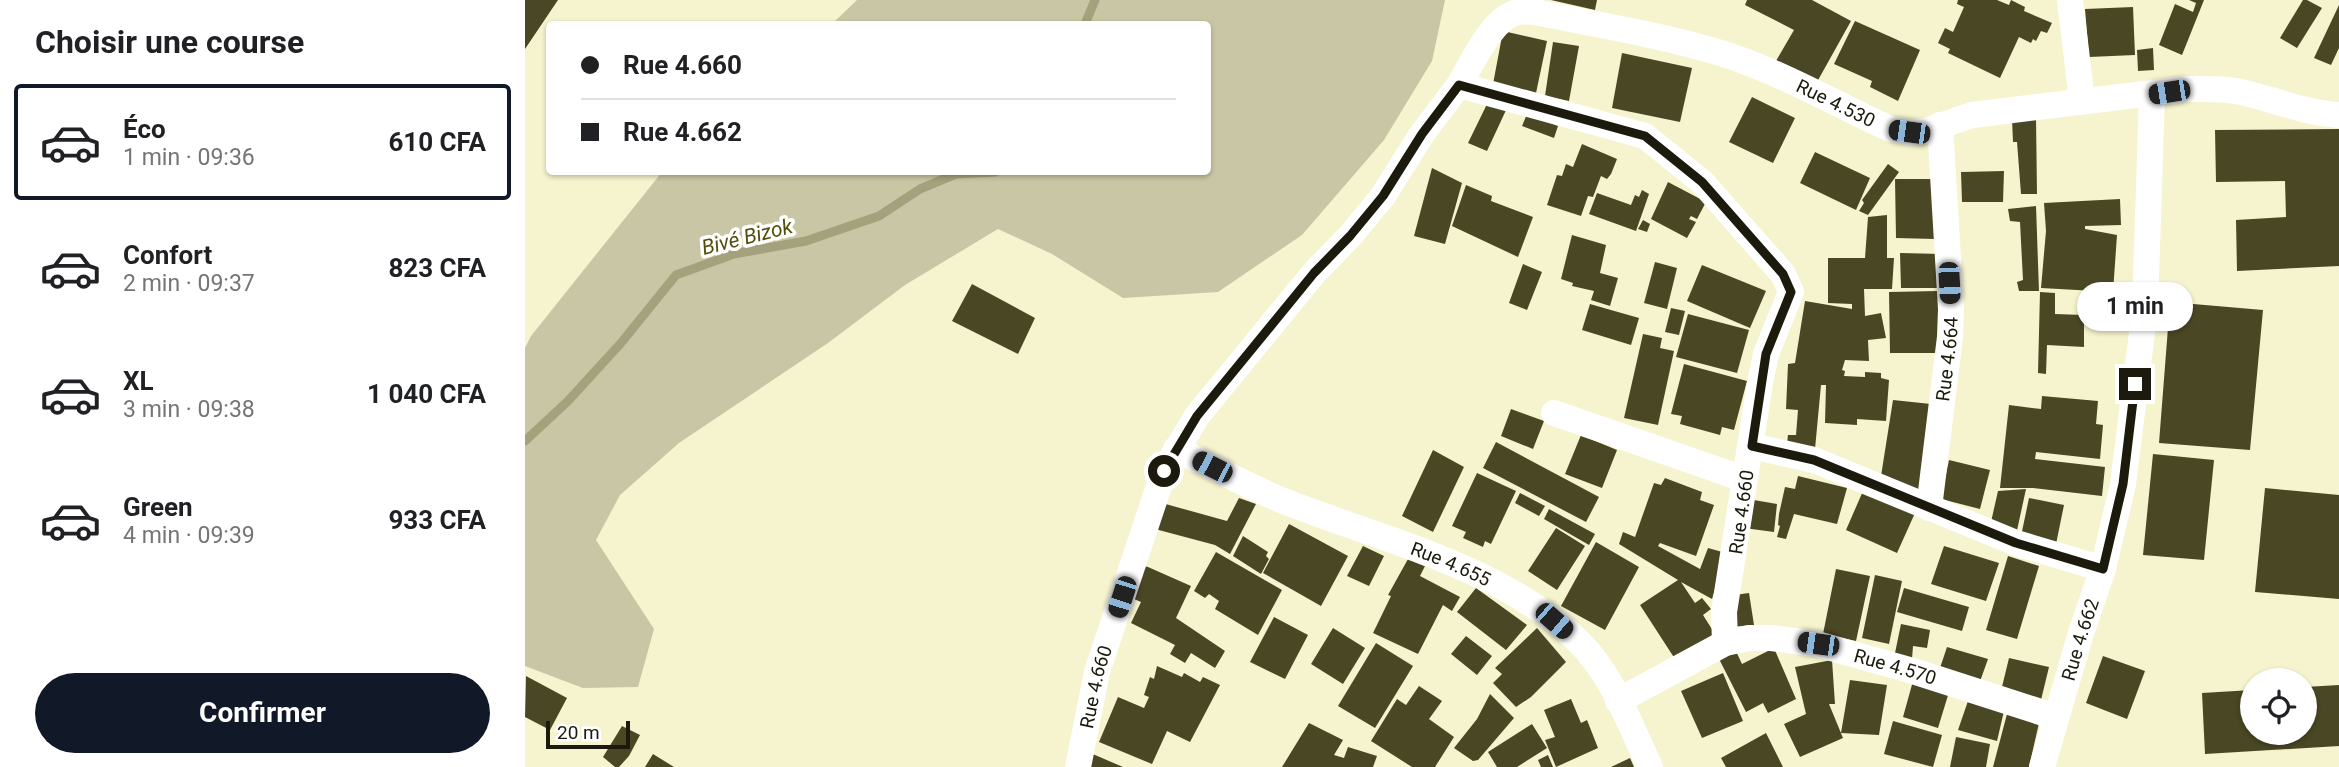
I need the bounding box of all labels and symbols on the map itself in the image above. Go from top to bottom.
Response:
street label: Rue 4.530 [1793,74,1879,132]
car [2147,78,2192,106]
car [1887,119,1932,145]
water label: Bivé Bizok [699,214,796,260]
car [1938,261,1961,305]
callout: 1 min [2077,282,2193,332]
street label: Rue 4.664 [1931,316,1963,403]
route end [2119,368,2151,400]
car [1189,448,1236,486]
route start [1148,455,1180,487]
street label: Rue 4.660 [1724,469,1759,556]
street label: Rue 4.655 [1407,537,1494,591]
car [1106,574,1139,620]
street label: Rue 4.662 [2057,596,2104,683]
car [1532,599,1577,643]
car [1796,631,1841,657]
street label: Rue 4.660 [1075,642,1117,731]
street label: Rue 4.570 [1851,644,1939,690]
scale bar [546,718,630,750]

